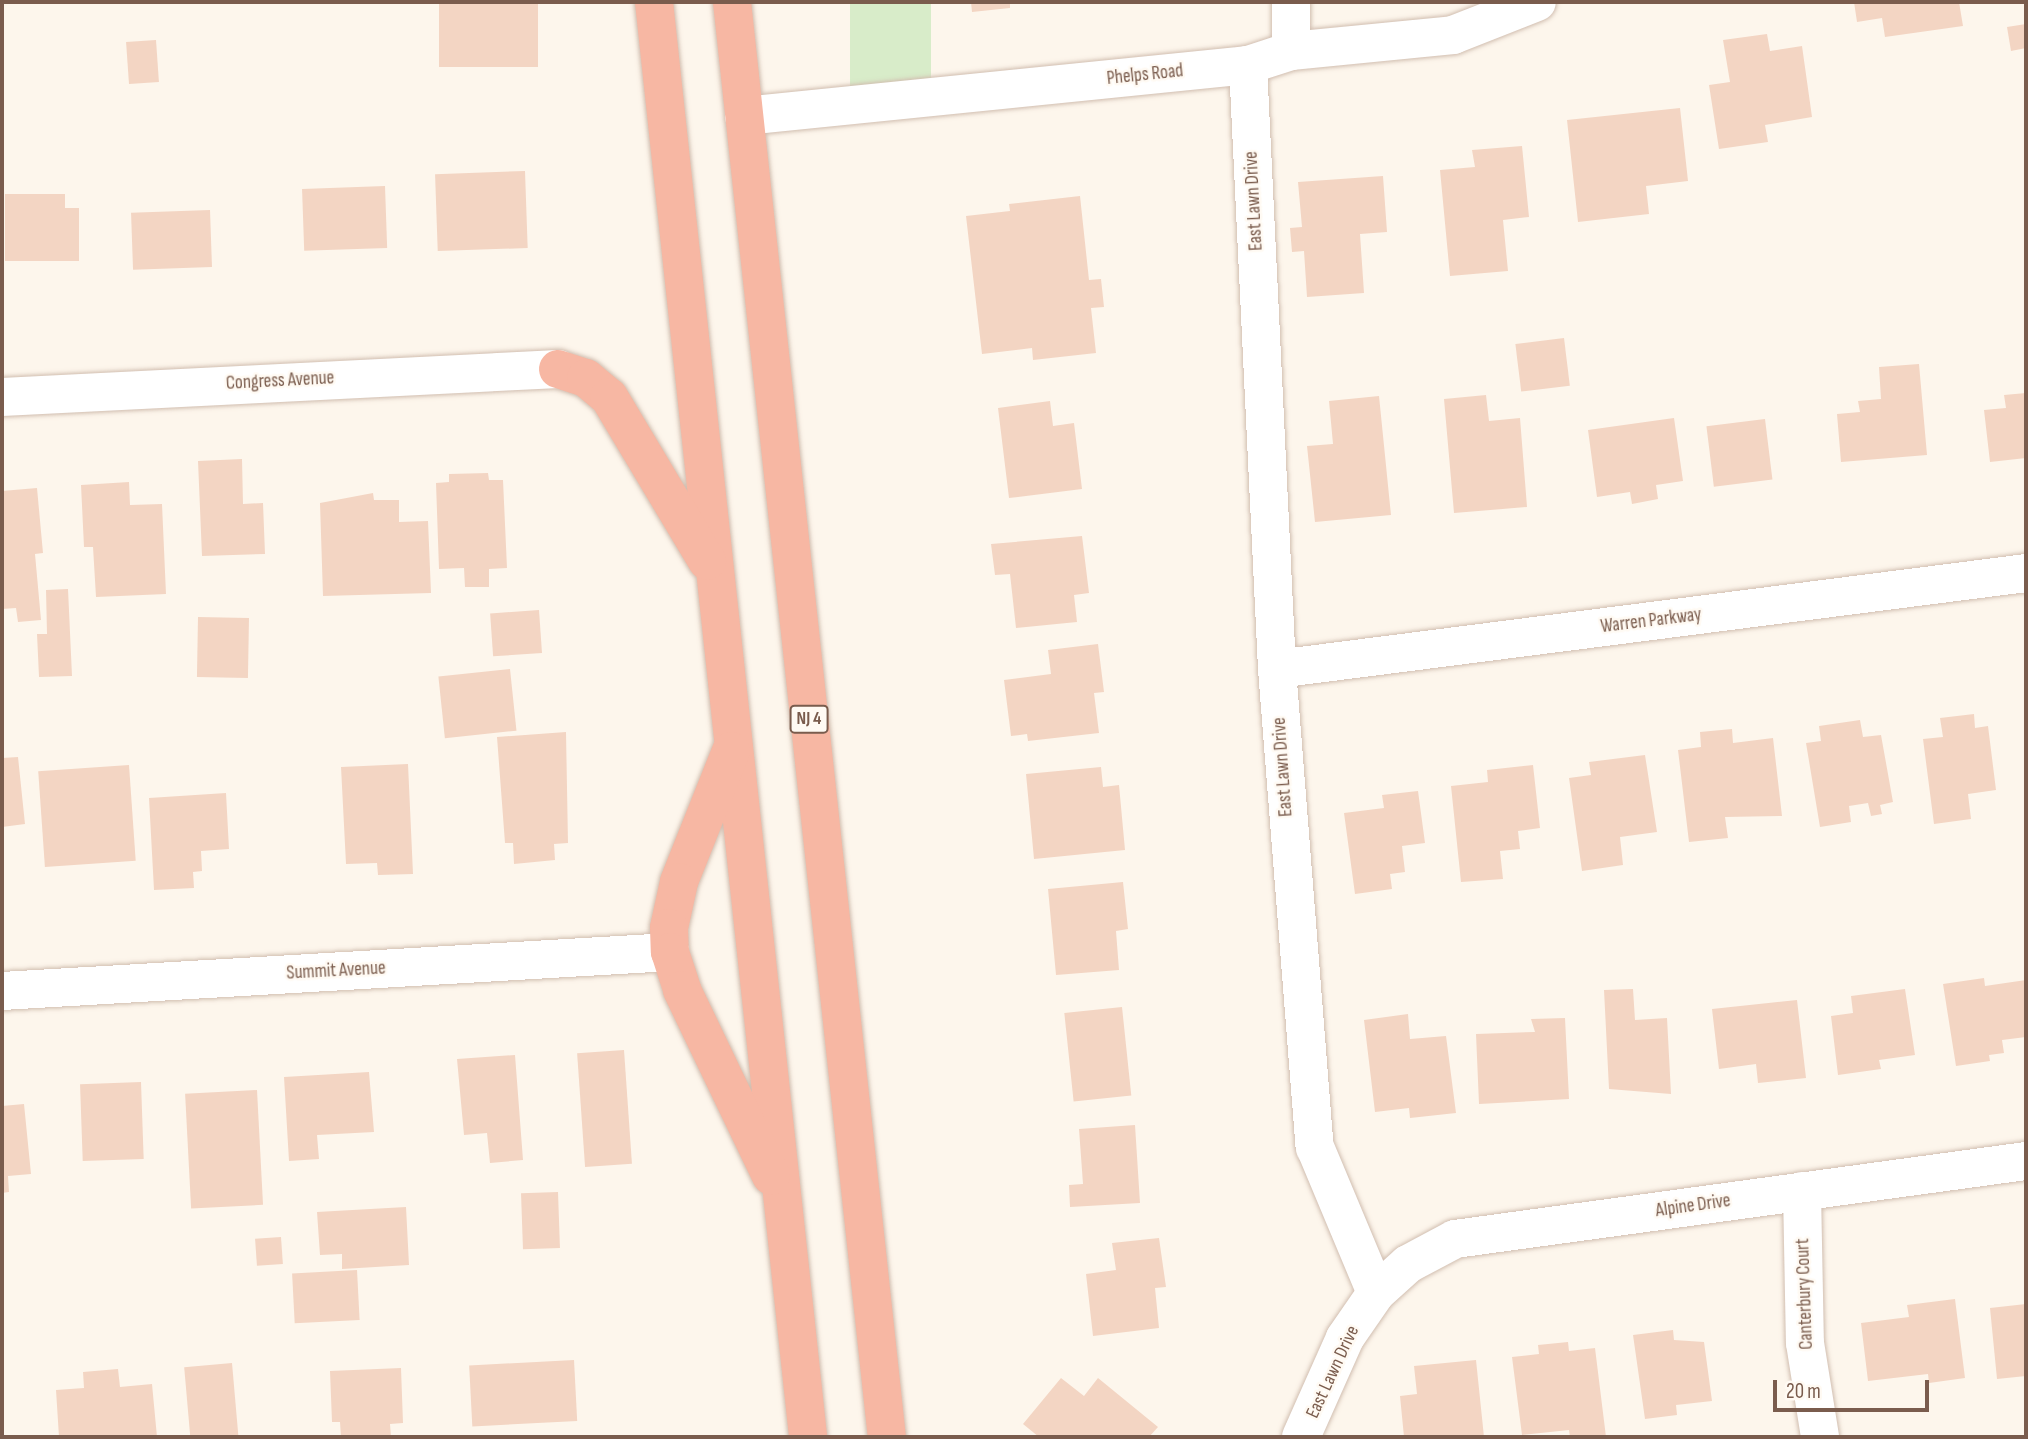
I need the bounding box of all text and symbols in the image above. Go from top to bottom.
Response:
street label: Phelps Road [1106,60,1184,90]
street label: East Lawn Drive [1240,151,1268,251]
street label: Congress Avenue [225,367,335,395]
street label: Warren Parkway [1599,604,1703,638]
road number: NJ 4 [788,704,830,734]
street label: East Lawn Drive [1268,716,1298,818]
street label: Summit Avenue [286,957,386,985]
street label: Alpine Drive [1654,1189,1732,1223]
street label: Canterbury Court [1792,1238,1818,1350]
street label: East Lawn Drive [1302,1322,1364,1422]
scale bar [1776,1366,1932,1410]
text: 20 m [1786,1379,1821,1404]

